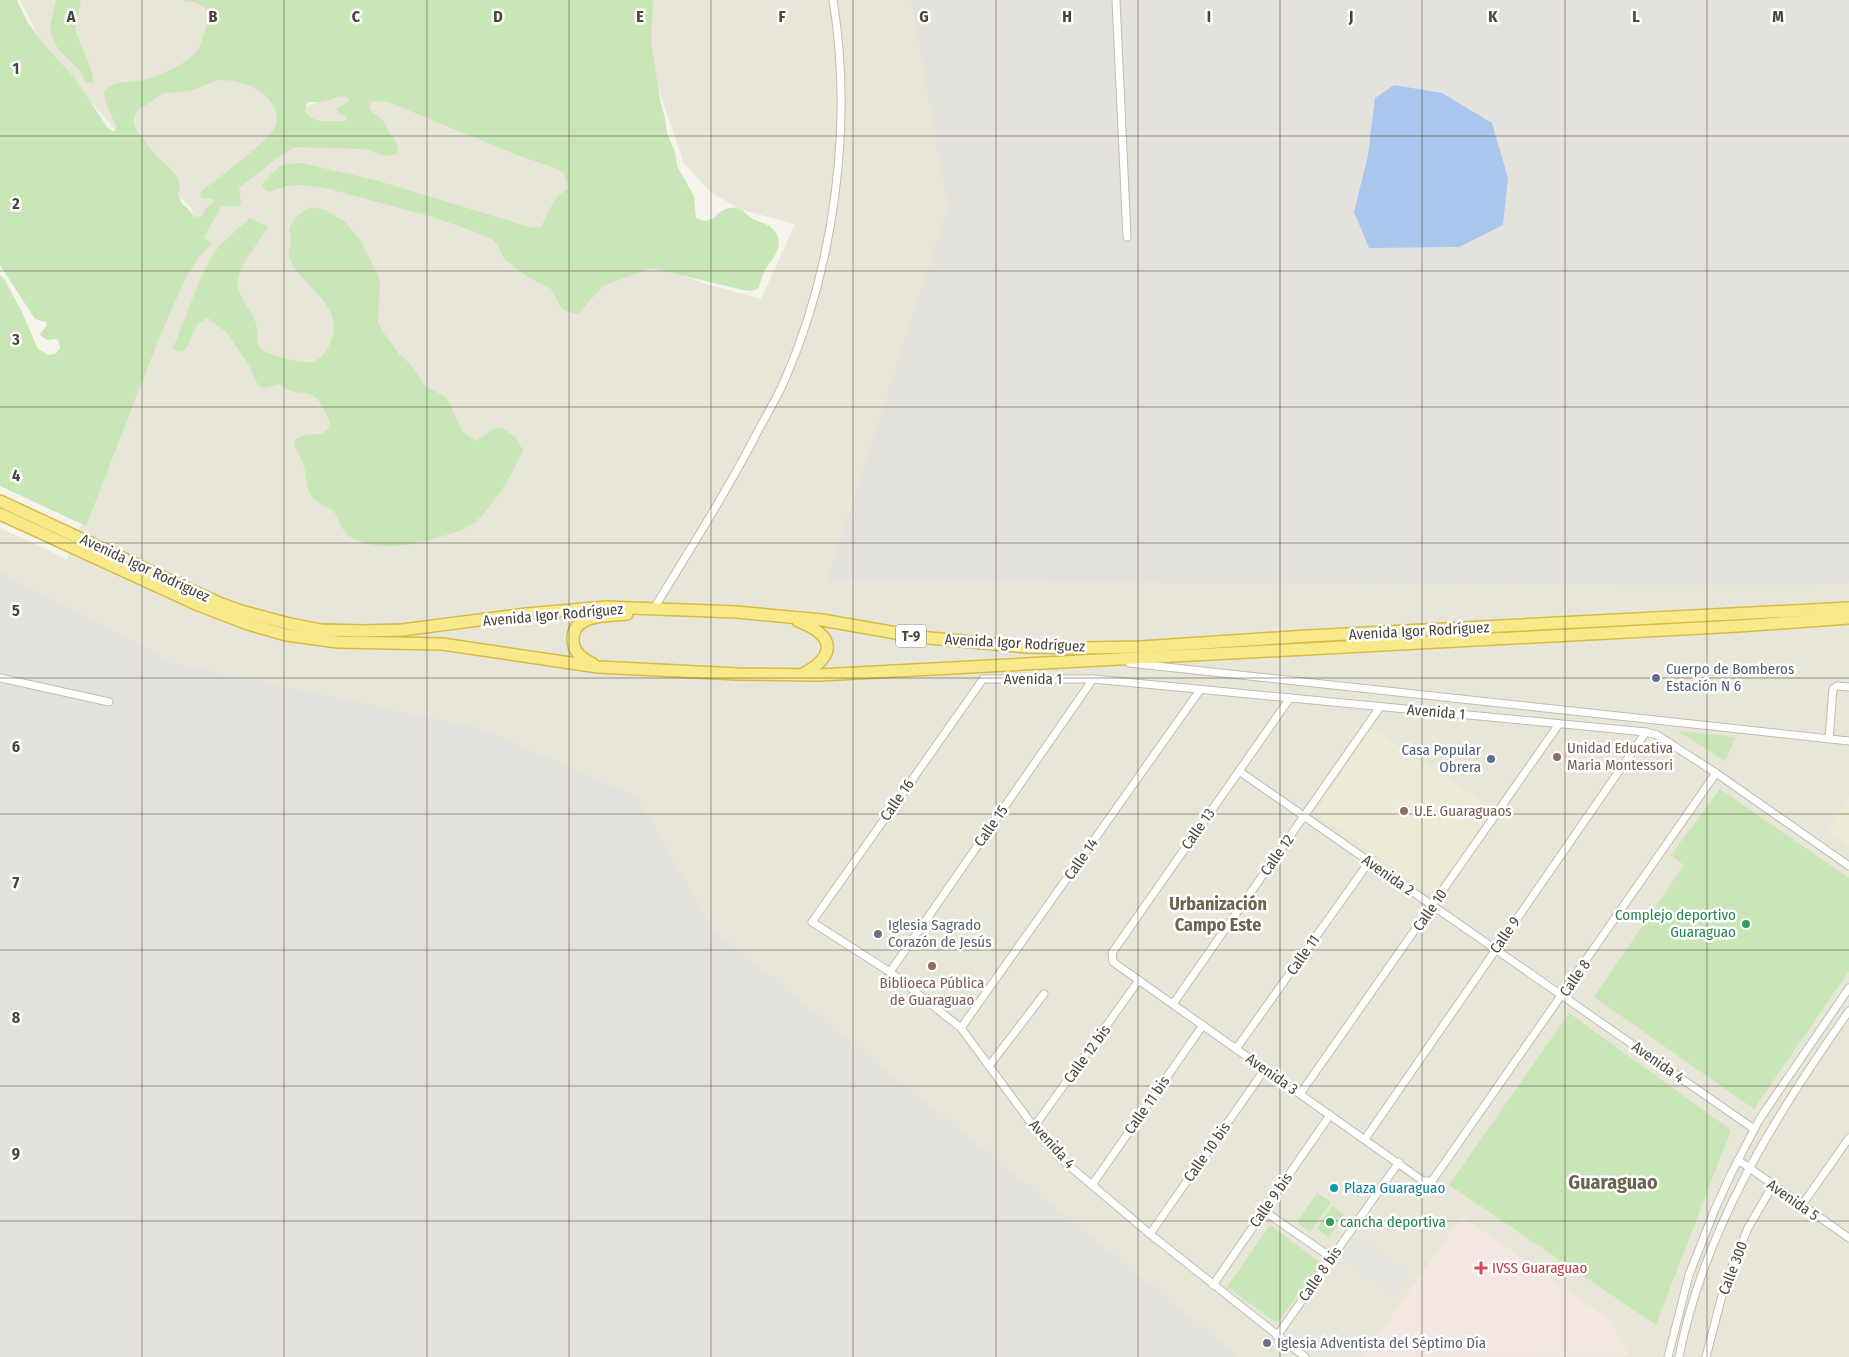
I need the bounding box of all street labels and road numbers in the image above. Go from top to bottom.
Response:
street label: Avenida Igor Rodríguez [77,530,213,606]
street label: Avenida Igor Rodríguez [482,600,624,630]
street label: Avenida Igor Rodríguez [1348,618,1490,644]
road number: T-9 [896,624,926,648]
street label: Avenida Igor Rodríguez [944,630,1086,656]
street label: Avenida 1 [1004,670,1062,688]
street label: Avenida 1 [1406,700,1466,724]
street label: Calle 16 [876,776,918,824]
street label: Calle 15 [970,802,1012,850]
street label: Calle 13 [1177,805,1219,853]
street label: Calle 12 [1256,831,1298,879]
street label: Calle 14 [1060,835,1102,883]
street label: Avenida 2 [1359,851,1418,900]
street label: Calle 10 [1409,886,1451,934]
street label: Calle 9 [1486,913,1524,957]
street label: Calle 11 [1283,931,1323,979]
street label: Calle 8 [1556,956,1594,1000]
street label: Calle 12 bis [1060,1021,1114,1087]
street label: Avenida 4 [1628,1037,1688,1087]
street label: Avenida 3 [1243,1050,1302,1099]
street label: Calle 11 bis [1121,1073,1173,1137]
street label: Avenida 4 [1025,1116,1079,1172]
street label: Calle 10 bis [1180,1119,1234,1185]
street label: Calle 9 bis [1246,1169,1296,1231]
street label: Avenida 5 [1764,1176,1823,1224]
street label: Calle 300 [1715,1239,1751,1297]
street label: Calle 8 bis [1295,1243,1345,1305]

